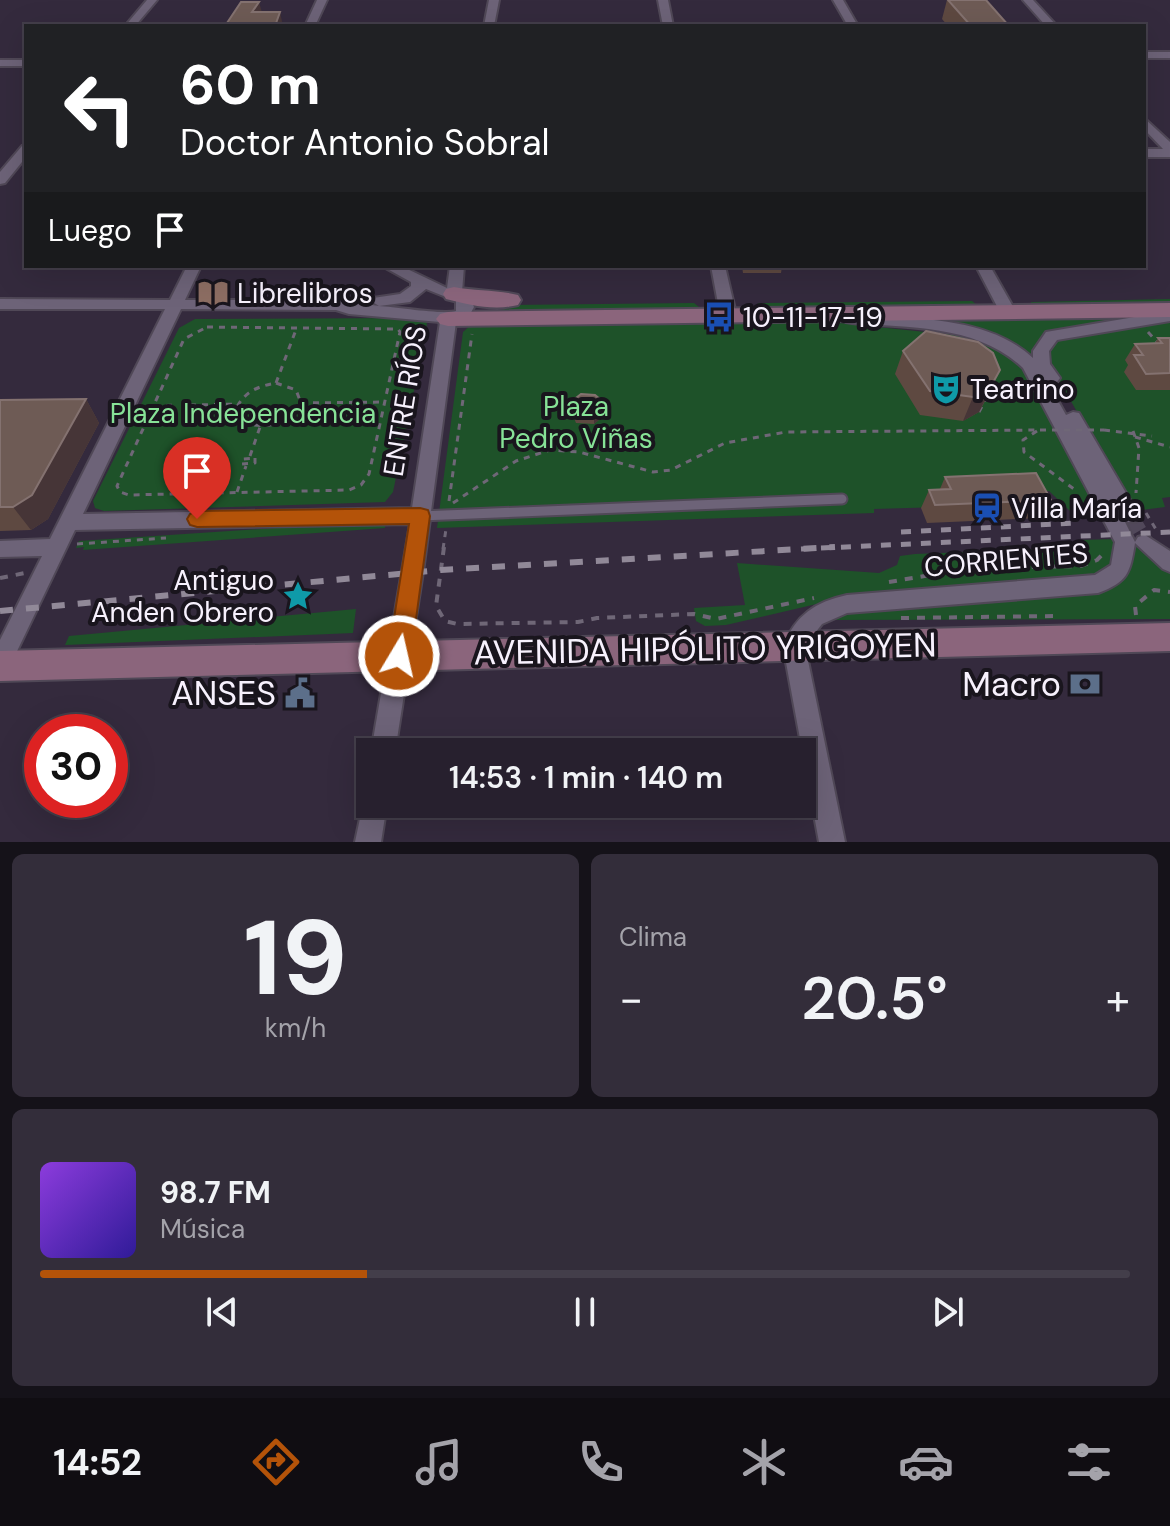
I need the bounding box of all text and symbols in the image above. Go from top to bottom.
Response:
text: 60 m [180,48,321,121]
icon: left [48,56,152,160]
text: Doctor Antonio Sobral [180,119,550,166]
icon: arrive [148,208,192,252]
text: Luego [48,211,132,250]
place label: Librelibros [237,275,373,312]
library icon: Librelibros [196,276,230,310]
place label: 10-11-17-19 [743,299,883,336]
bus stop icon: 10-11-17-19 [702,300,736,334]
street label: ENTRE RÍOS [375,323,435,479]
place label: Teatrino [970,371,1075,408]
theatre icon: Teatrino [929,372,963,406]
park label: Plaza Pedro Viñas [499,388,653,457]
park label: Plaza Independencia [110,395,376,432]
pin [163,437,231,519]
icon: arrive [175,449,219,493]
place label: Villa María [1011,490,1142,527]
station icon: Villa María [970,491,1004,525]
street label: CORRIENTES [922,534,1090,586]
place label: Antiguo Anden Obrero [91,562,274,631]
place icon: Antiguo Anden Obrero [281,579,315,613]
position arrow [357,614,441,698]
street label: AVENIDA HIPÓLITO YRIGOYEN [473,622,937,676]
place label: Macro [962,662,1061,707]
bank icon: Macro [1068,667,1102,701]
place label: ANSES [171,671,276,716]
public building icon: ANSES [283,676,317,710]
speed limit sign: 30 [24,714,128,818]
text: 14:53 · 1 min · 140 m [449,758,723,797]
text: 19 [244,891,347,1026]
text: Clima [619,920,687,954]
text: 20.5° [801,959,948,1038]
text: − [619,970,643,1028]
text: + [1106,970,1130,1028]
text: km/h [265,1011,326,1045]
text: 98.7 FM [160,1173,271,1212]
text: Música [160,1212,245,1246]
icon: previous [200,1290,244,1334]
icon: pause [563,1290,607,1334]
icon: next [926,1290,970,1334]
icon: directions [248,1434,304,1490]
icon: music [411,1434,467,1490]
icon: phone [573,1434,629,1490]
icon: climate [736,1434,792,1490]
icon: car [898,1434,954,1490]
icon: filters [1061,1434,1117,1490]
text: 14:52 [53,1439,142,1486]

